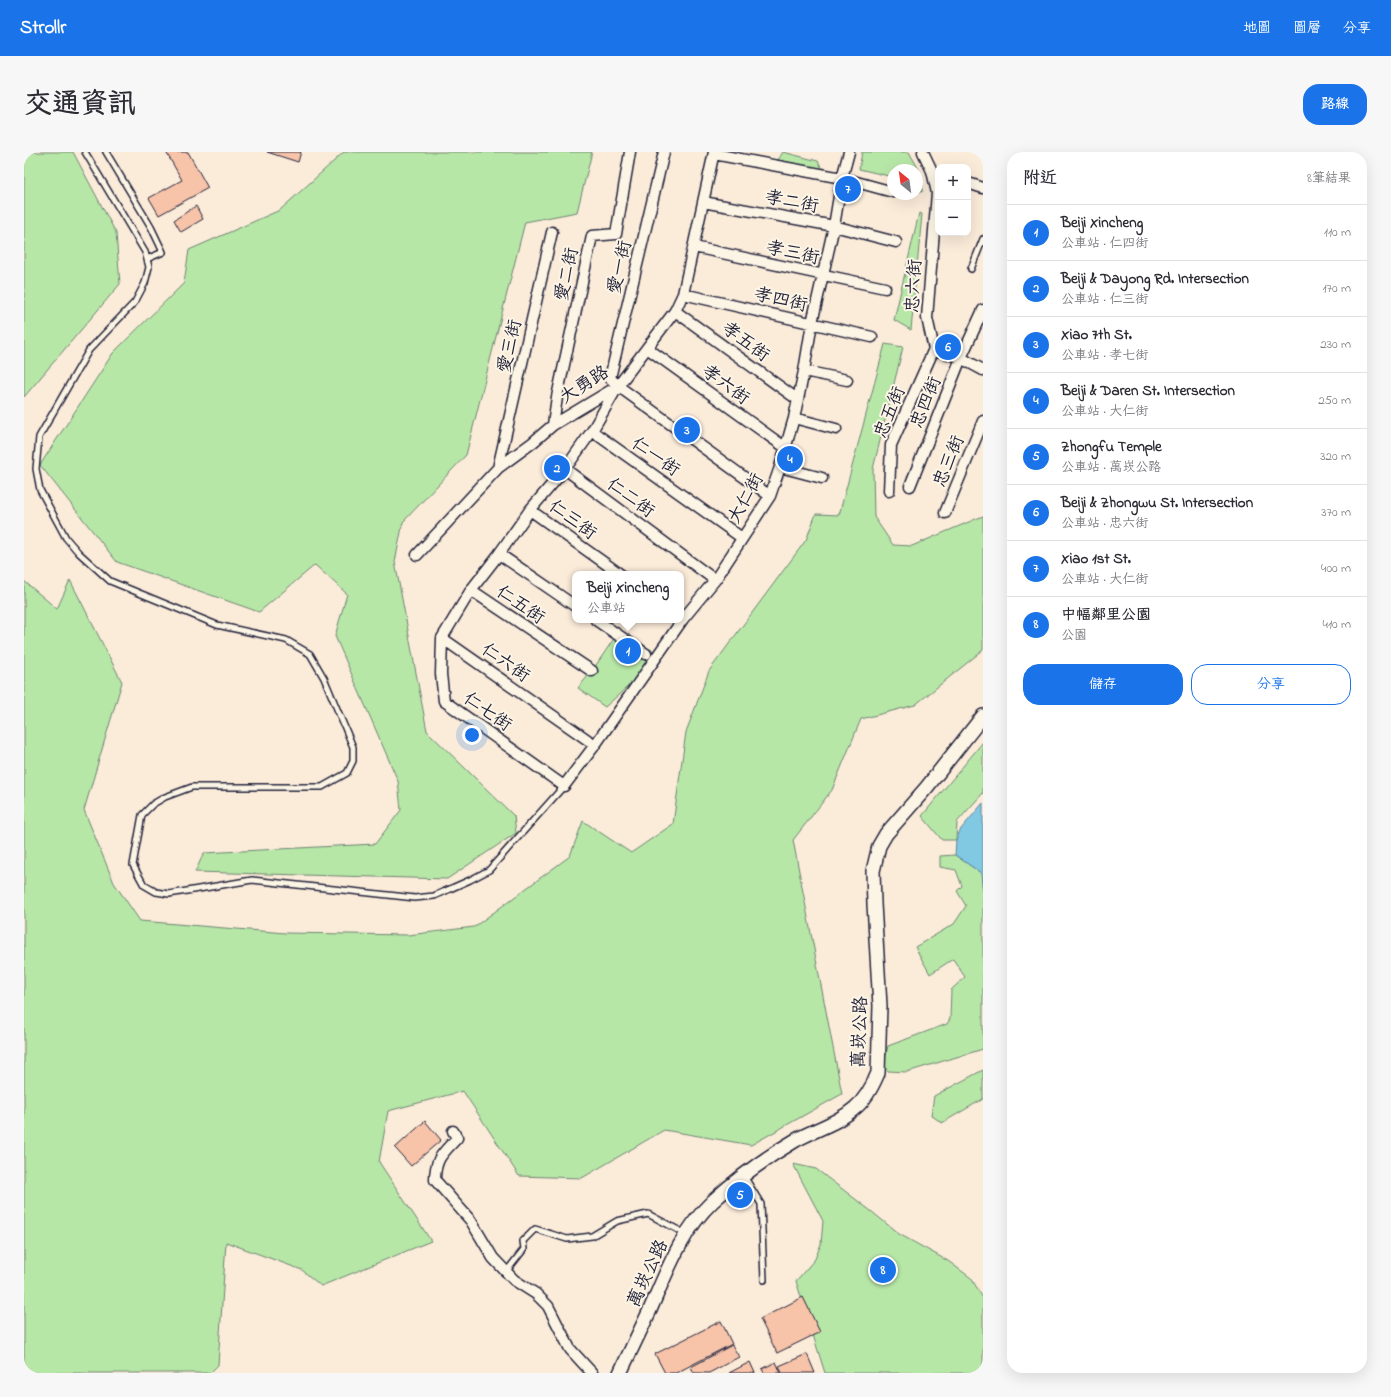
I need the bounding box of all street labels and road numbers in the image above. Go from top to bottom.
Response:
street label: 孝二街 [763,185,821,221]
street label: 孝三街 [763,236,822,272]
street label: 愛一街 [602,238,640,297]
street label: 愛二街 [550,245,586,304]
street label: 忠六街 [901,258,929,314]
street label: 孝四街 [751,282,810,320]
street label: 孝五街 [715,316,774,369]
street label: 愛三街 [492,317,530,376]
street label: 孝六街 [695,359,754,412]
street label: 大勇路 [555,360,615,411]
street label: 忠四街 [905,373,949,433]
street label: 忠五街 [869,383,913,443]
street label: 仁一街 [625,432,684,484]
street label: 忠三街 [928,432,972,492]
street label: 大仁街 [722,469,771,529]
street label: 仁二街 [600,472,659,525]
street label: 仁三街 [542,494,601,547]
street label: 仁五街 [490,580,550,632]
street label: 仁六街 [475,638,534,690]
street label: 仁七街 [457,687,516,739]
street label: 萬崁公路 [847,996,875,1069]
street label: 萬崁公路 [622,1236,676,1312]

